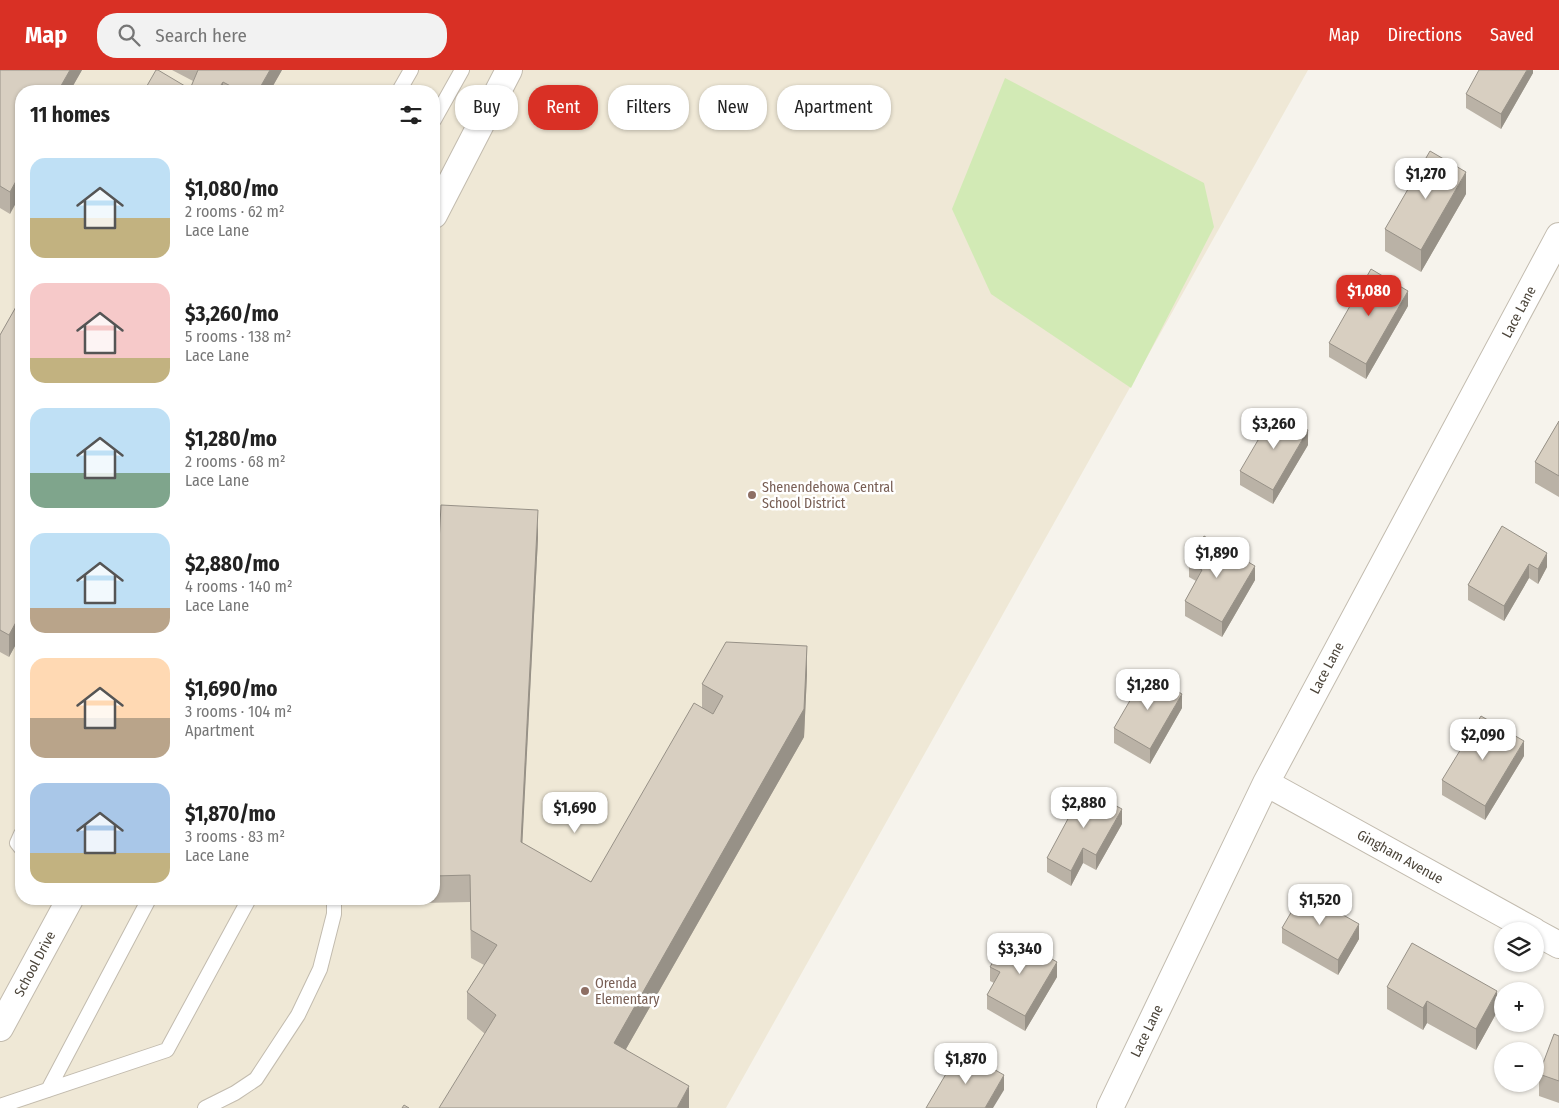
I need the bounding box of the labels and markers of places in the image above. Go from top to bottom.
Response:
pin: $1,270 [1385,158,1467,200]
pin: $1,080 [1328,274,1410,317]
pin: $3,260 [1233,408,1315,450]
place label: Shenendehowa Central School District [762,479,894,512]
marker: Shenendehowa Central School District [746,489,758,501]
pin: $1,890 [1176,536,1258,579]
pin: $1,280 [1107,668,1189,711]
pin: $2,090 [1442,718,1524,761]
pin: $2,880 [1043,786,1125,829]
pin: $1,690 [534,792,616,834]
pin: $1,520 [1279,884,1361,926]
pin: $3,340 [979,932,1061,975]
place label: Orenda Elementary [595,975,660,1008]
marker: Orenda Elementary [579,985,591,997]
pin: $1,870 [925,1042,1007,1085]

